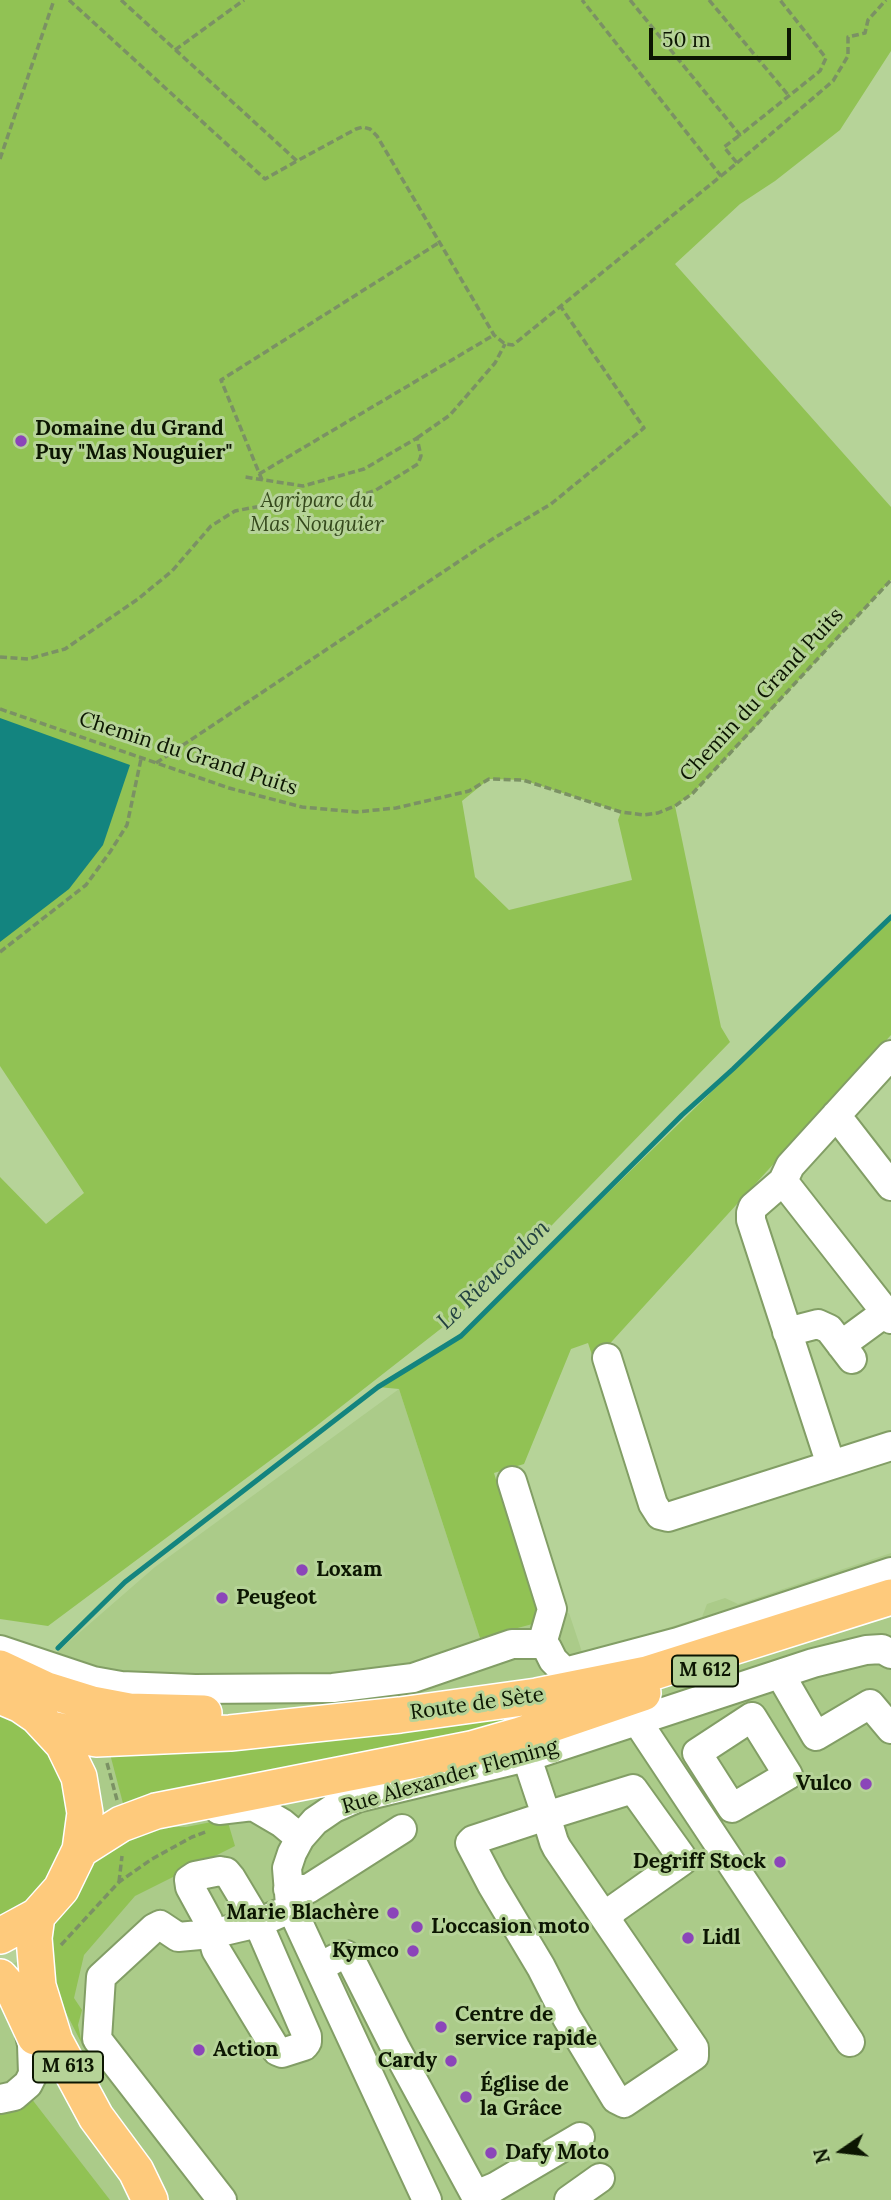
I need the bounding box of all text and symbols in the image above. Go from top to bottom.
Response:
scale bar [653,14,795,58]
text: 50 m [662,26,711,53]
place label: Domaine du Grand Puy "Mas Nouguier" [35,416,232,466]
marker: Domaine du Grand Puy "Mas Nouguier" [13,433,29,449]
park label: Agriparc du Mas Nouguier [250,488,384,538]
street label: Chemin du Grand Puits [675,603,849,787]
street label: Chemin du Grand Puits [76,707,300,801]
water label: Le Rieucoulon [432,1214,556,1336]
place label: Loxam [316,1557,382,1583]
marker: Loxam [294,1562,310,1578]
place label: Peugeot [236,1585,317,1611]
marker: Peugeot [214,1590,230,1606]
road number: M 612 [672,1656,738,1686]
street label: Route de Sète [408,1682,546,1726]
street label: Rue Alexander Fleming [339,1734,561,1820]
place label: Vulco [796,1771,852,1797]
marker: Vulco [858,1776,874,1792]
place label: Degriff Stock [633,1849,766,1875]
marker: Degriff Stock [772,1854,788,1870]
place label: Marie Blachère [226,1900,379,1926]
marker: Marie Blachère [385,1905,401,1921]
place label: L'occasion moto [431,1914,590,1940]
marker: L'occasion moto [409,1919,425,1935]
place label: Lidl [702,1925,741,1951]
marker: Lidl [680,1930,696,1946]
place label: Kymco [332,1938,399,1964]
marker: Kymco [405,1943,421,1959]
place label: Centre de service rapide [455,2002,597,2052]
marker: Centre de service rapide [433,2019,449,2035]
place label: Action [213,2037,278,2063]
marker: Action [191,2042,207,2058]
place label: Cardy [378,2048,437,2074]
road number: M 613 [33,2052,103,2082]
marker: Cardy [443,2053,459,2069]
place label: Église de la Grâce [480,2072,569,2122]
marker: Église de la Grâce [458,2089,474,2105]
north arrow [807,2116,877,2186]
place label: Dafy Moto [505,2140,609,2166]
marker: Dafy Moto [483,2145,499,2161]
text: N [808,2146,835,2166]

